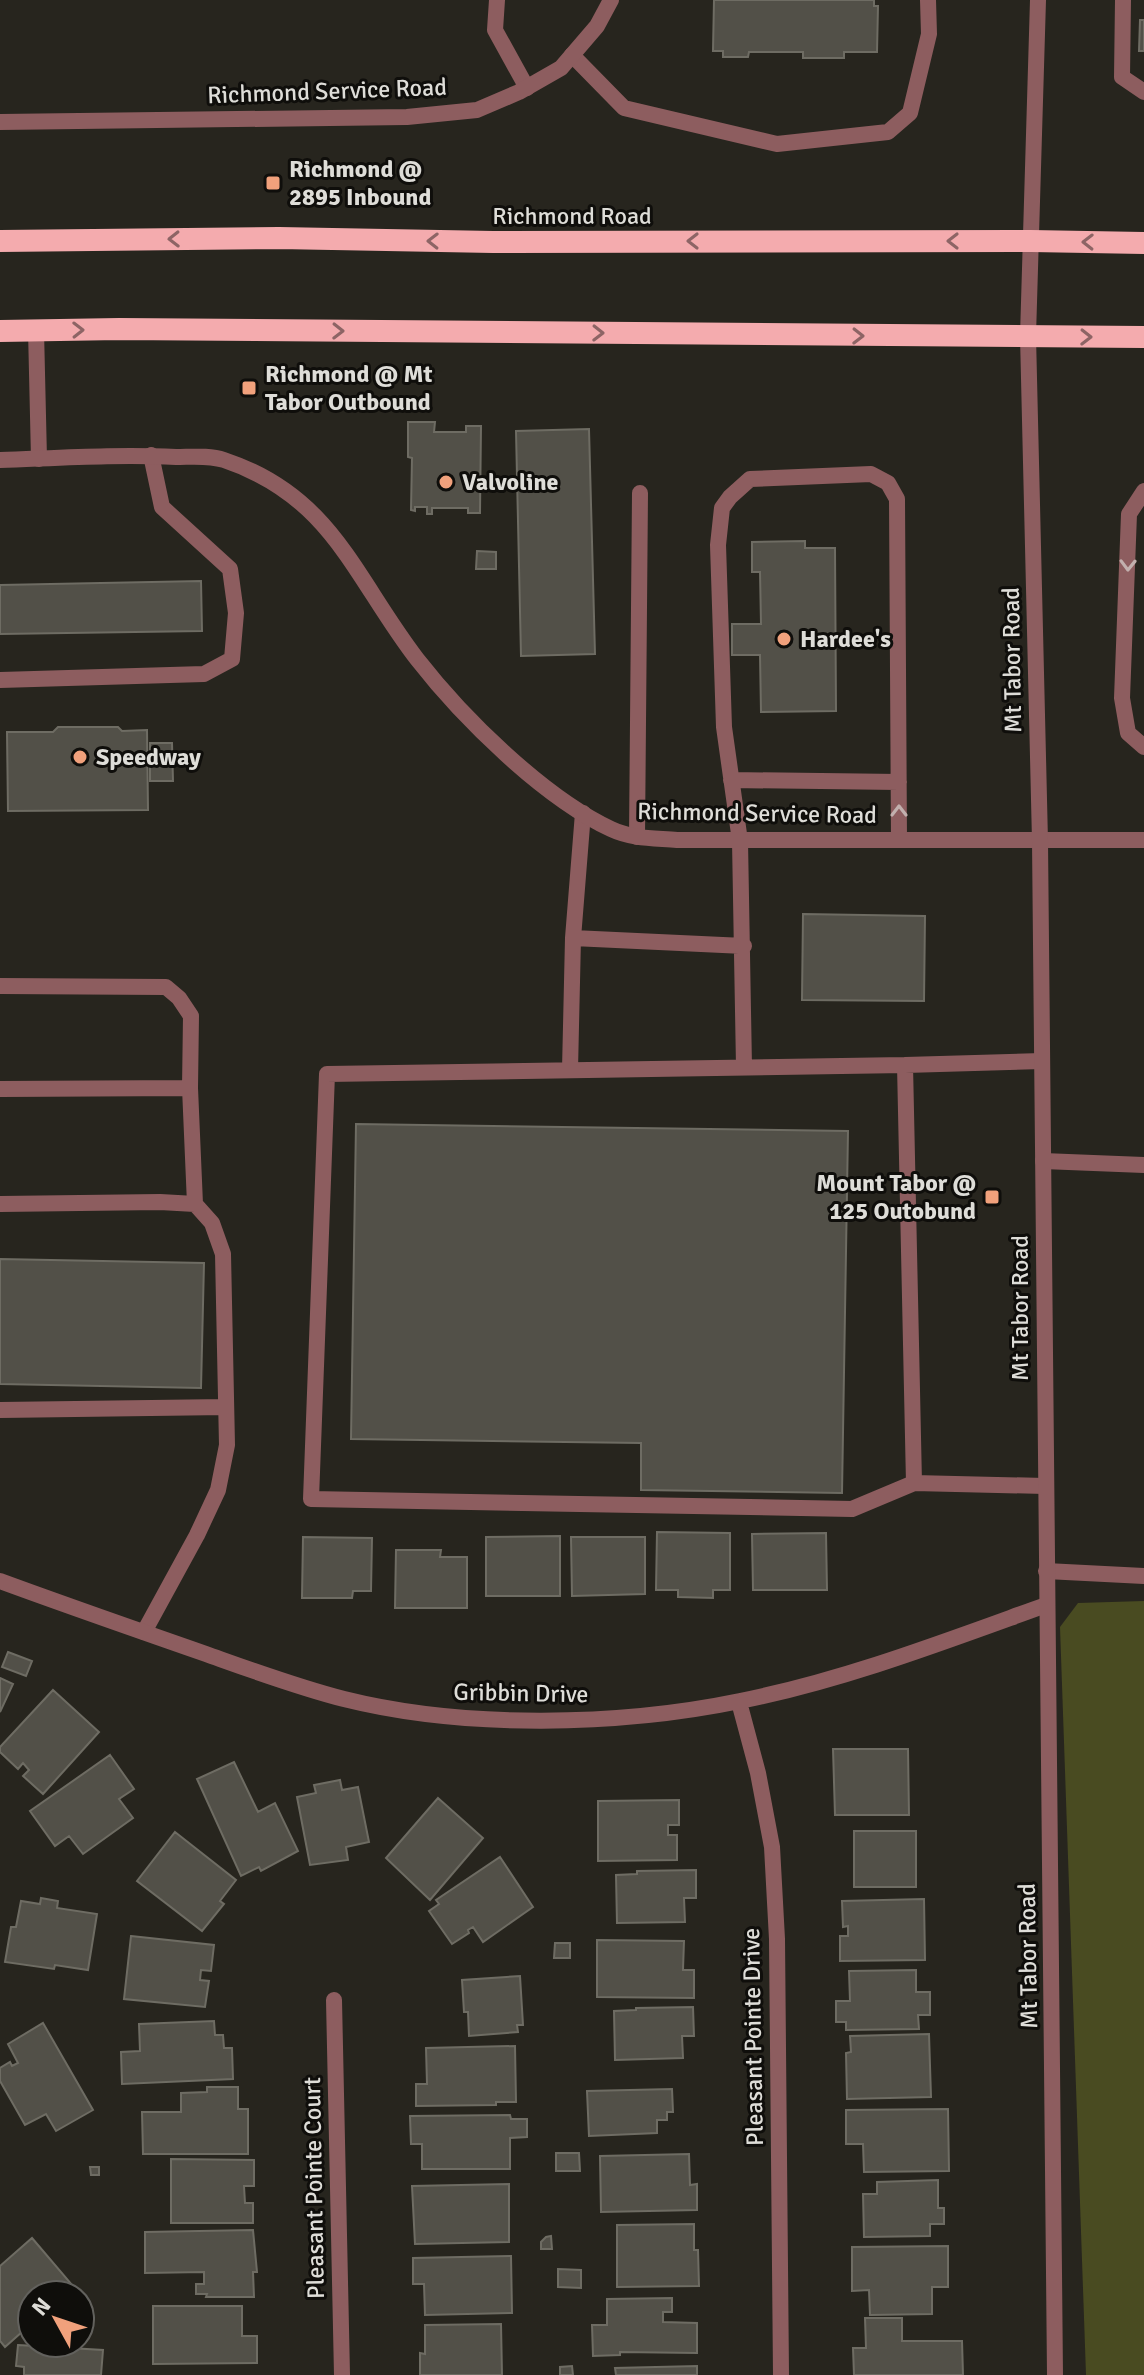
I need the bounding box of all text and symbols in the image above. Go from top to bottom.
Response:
street label: Richmond Service Road [207,72,447,110]
place label: Richmond @ 2895 Inbound [289,154,431,212]
marker: Richmond @ 2895 Inbound [264,174,282,192]
street label: Richmond Road [492,201,652,231]
one-way arrow [167,230,180,248]
one-way arrow [426,232,439,250]
one-way arrow [946,232,959,250]
one-way arrow [686,233,699,250]
one-way arrow [1081,233,1094,251]
one-way arrow [72,321,85,338]
one-way arrow [332,322,345,340]
one-way arrow [592,324,605,342]
one-way arrow [852,327,865,344]
one-way arrow [1080,328,1093,345]
place label: Richmond @ Mt Tabor Outbound [265,359,432,417]
marker: Richmond @ Mt Tabor Outbound [240,379,258,397]
place label: Valvoline [462,467,559,497]
marker: Valvoline [437,473,455,491]
one-way arrow [1119,559,1136,572]
street label: Mt Tabor Road [996,587,1028,733]
place label: Hardee's [800,624,891,654]
marker: Hardee's [775,630,793,648]
place label: Speedway [96,742,201,772]
marker: Speedway [71,748,89,766]
street label: Richmond Service Road [637,796,877,830]
one-way arrow [890,804,908,817]
place label: Mount Tabor @ 125 Outobund [816,1168,976,1226]
marker: Mount Tabor @ 125 Outobund [983,1188,1001,1206]
street label: Mt Tabor Road [1005,1235,1035,1381]
street label: Gribbin Drive [453,1677,589,1709]
street label: Mt Tabor Road [1012,1883,1044,2029]
street label: Pleasant Pointe Drive [736,1928,770,2146]
street label: Pleasant Pointe Court [297,2077,331,2299]
north arrow [16,2279,96,2359]
text: N [26,2292,56,2321]

